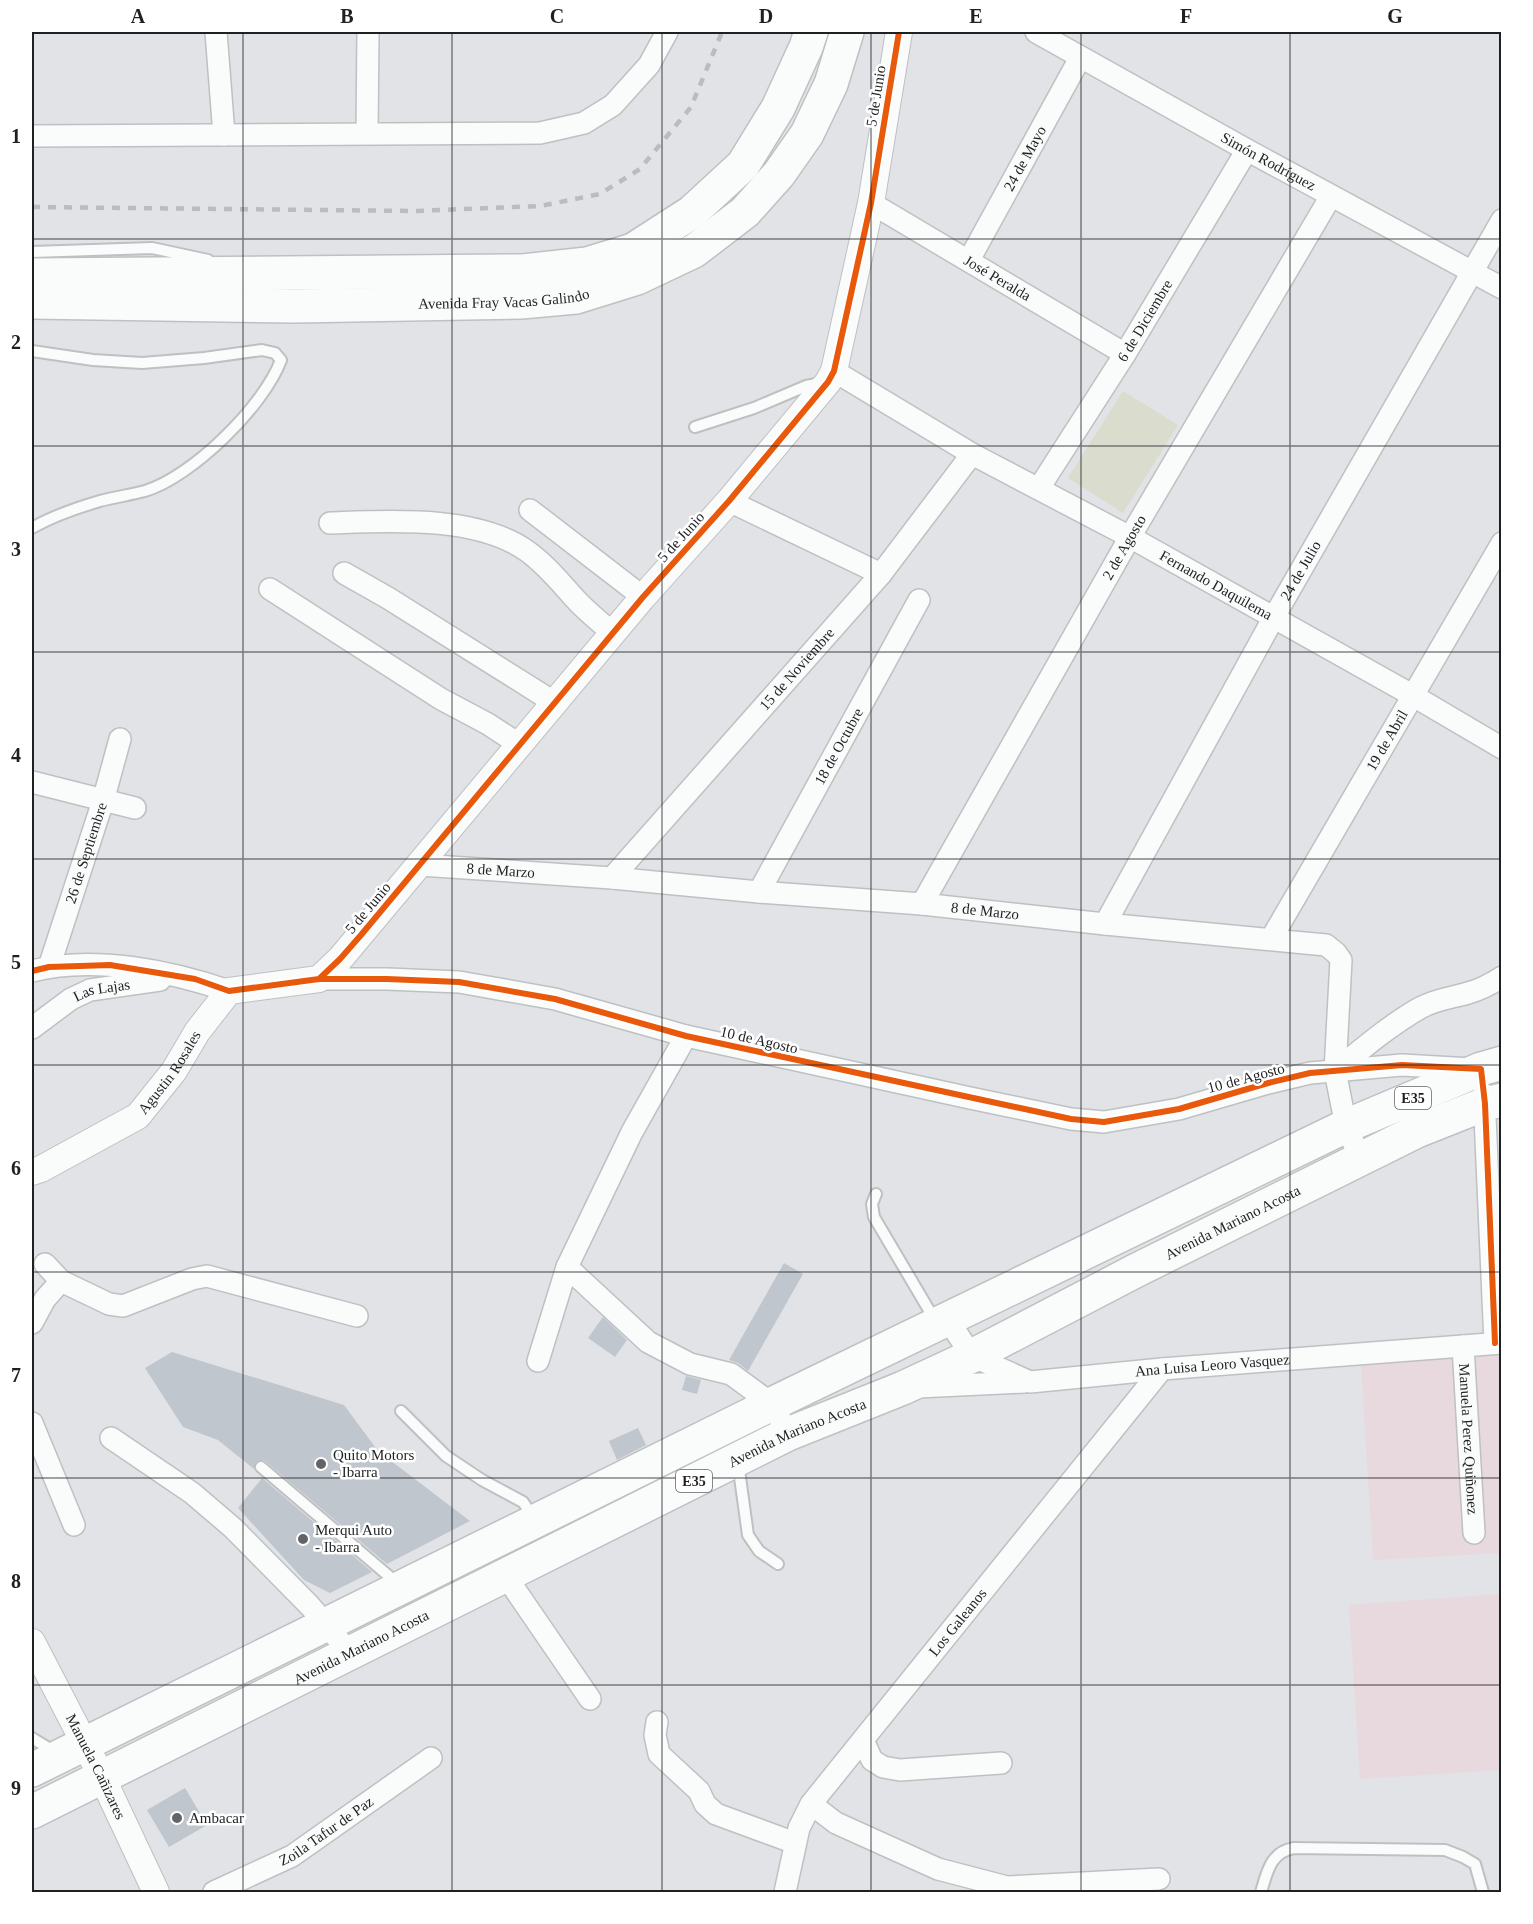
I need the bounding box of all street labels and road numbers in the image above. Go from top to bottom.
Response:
street label: 5 de Junio [863,64,889,128]
street label: 24 de Mayo [1001,123,1049,194]
street label: Simón Rodríguez [1218,129,1319,194]
street label: José Peralda [961,252,1034,304]
street label: 6 de Diciembre [1114,277,1176,365]
street label: Avenida Fray Vacas Galindo [418,285,591,312]
street label: 5 de Junio [654,509,708,565]
street label: 2 de Agosto [1100,512,1149,582]
street label: 24 de Julio [1277,538,1324,603]
street label: Fernando Daquilema [1157,547,1275,623]
street label: 15 de Noviembre [756,624,838,713]
street label: 18 de Octubre [811,705,866,788]
street label: 19 de Abril [1363,707,1411,774]
street label: 26 de Septiembre [62,800,110,905]
street label: 8 de Marzo [466,860,535,881]
street label: 5 de Junio [342,879,394,937]
street label: 8 de Marzo [950,899,1020,923]
street label: Las Lajas [71,976,131,1005]
street label: 10 de Agosto [719,1023,799,1057]
street label: Agustin Rosales [135,1028,204,1117]
street label: 10 de Agosto [1206,1060,1286,1096]
road number: E35 [1395,1087,1431,1109]
street label: Avenida Mariano Acosta [1162,1182,1303,1263]
street label: Ana Luisa Leoro Vasquez [1134,1351,1291,1380]
street label: Manuela Perez Quiñonez [1456,1363,1481,1515]
street label: Avenida Mariano Acosta [726,1396,869,1471]
road number: E35 [676,1470,712,1492]
street label: Los Galeanos [926,1585,990,1659]
street label: Avenida Mariano Acosta [291,1607,432,1688]
street label: Manuela Cañizares [63,1711,129,1822]
street label: Zoila Tafur de Paz [277,1793,377,1869]

